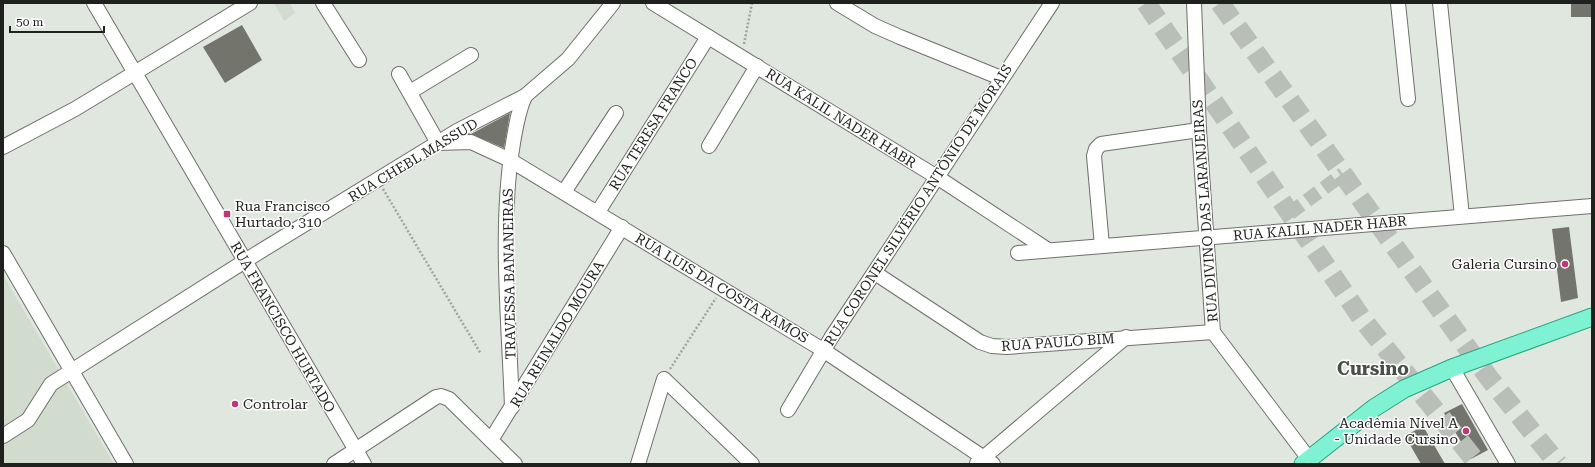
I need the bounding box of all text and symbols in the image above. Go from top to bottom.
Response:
scale bar [10,8,104,34]
text: 50 m [16,15,43,29]
street label: RUA TERESA FRANCO [606,55,700,193]
street label: RUA CORONEL SILVÉRIO ANTÔNIO DE MORAIS [821,61,1015,349]
street label: RUA KALIL NADER HABR [763,65,919,171]
street label: RUA DIVINO DAS LARANJEIRAS [1189,99,1221,323]
street label: RUA CHEBL MASSUD [345,115,481,205]
street label: TRAVESSA BANANEIRAS [500,188,518,360]
place label: Rua Francisco Hurtado, 310 [235,198,330,230]
marker: Rua Francisco Hurtado, 310 [222,209,232,219]
street label: RUA KALIL NADER HABR [1232,212,1408,244]
street label: RUA LUIS DA COSTA RAMOS [632,230,812,346]
street label: RUA FRANCISCO HURTADO [227,239,339,415]
place label: Galeria Cursino [1452,256,1557,272]
street label: RUA REINALDO MOURA [507,258,607,410]
marker: Galeria Cursino [1560,259,1570,269]
street label: RUA PAULO BIM [1001,330,1115,354]
district label: Cursino [1337,358,1409,379]
place label: Controlar [243,396,308,412]
marker: Controlar [230,399,240,409]
place label: Acadêmia Nível A - Unidade Cursino [1334,415,1458,447]
marker: Acadêmia Nível A - Unidade Cursino [1461,426,1471,436]

